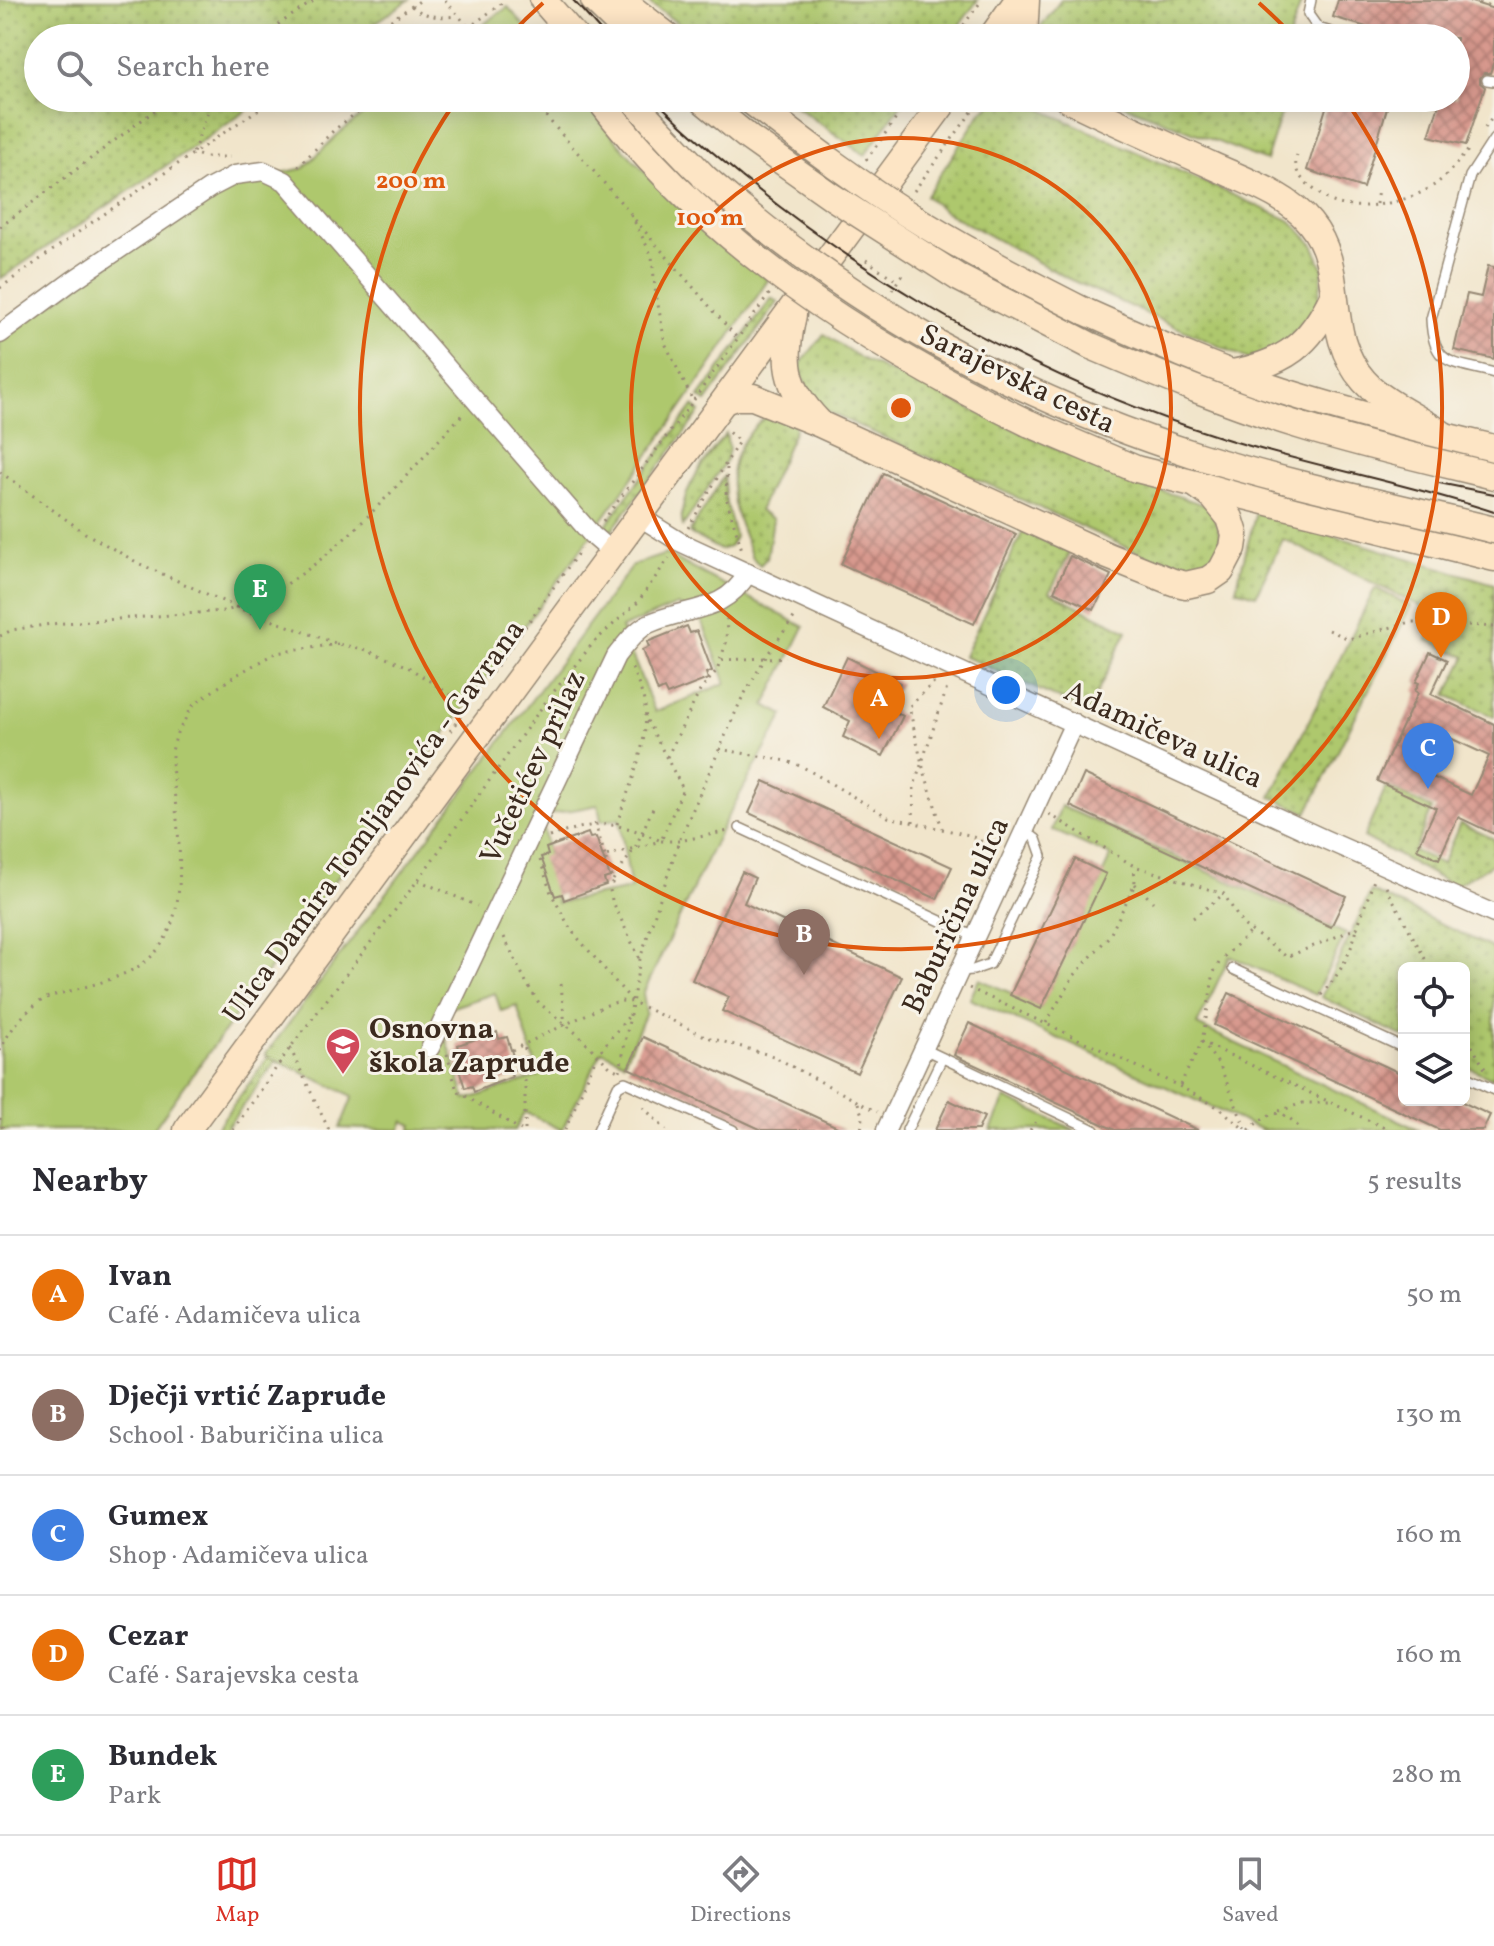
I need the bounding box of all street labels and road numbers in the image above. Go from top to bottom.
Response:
street label: Sarajevska cesta [912,314,1122,445]
street label: Ulica Damira Tomljanovića - Gavrana [214,611,536,1033]
street label: Vučetićev prilaz [471,664,597,872]
street label: Adamičeva ulica [1057,671,1270,800]
street label: Baburičina ulica [893,810,1021,1021]

